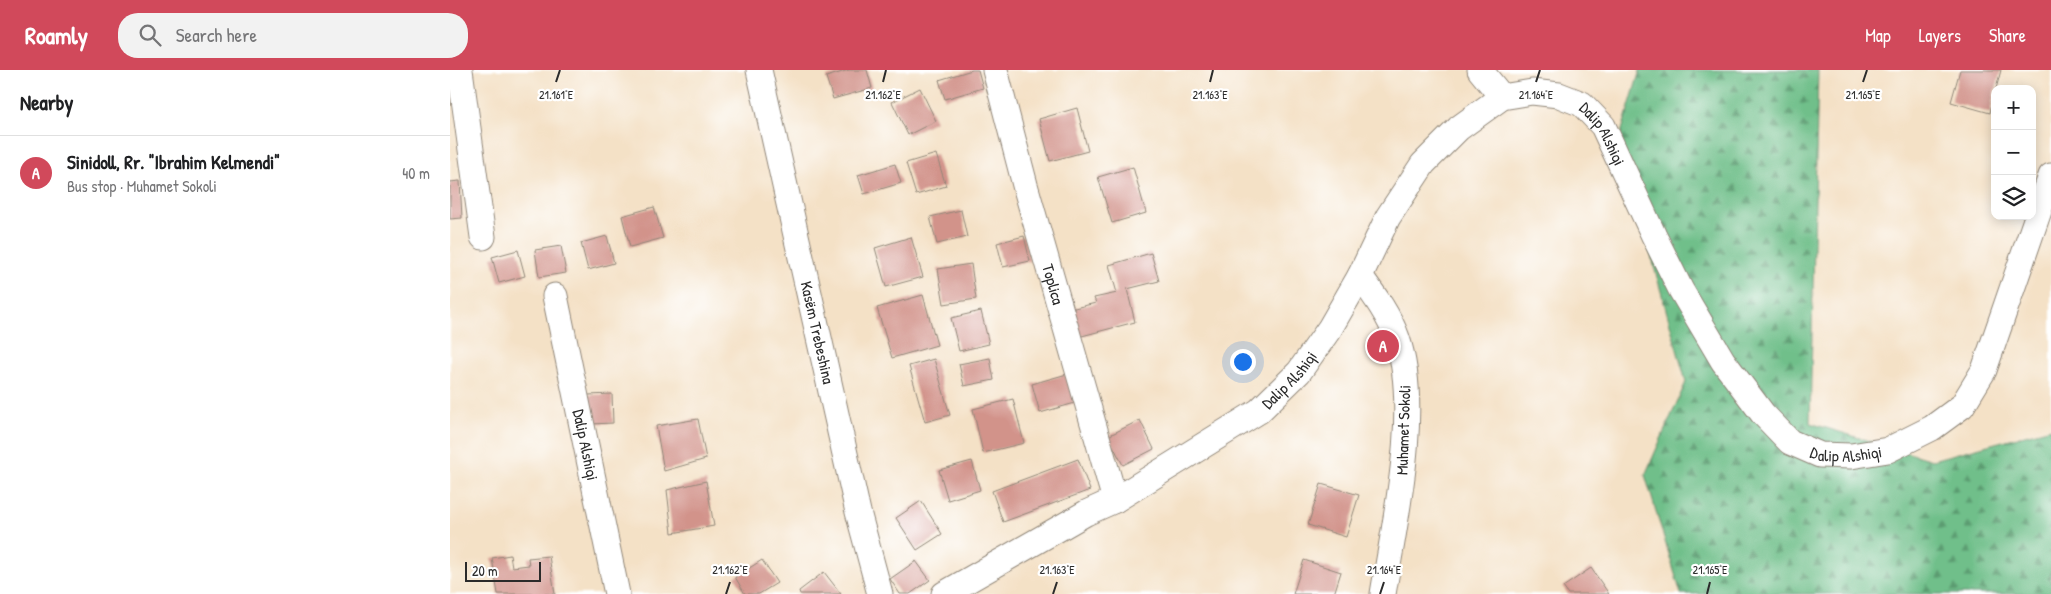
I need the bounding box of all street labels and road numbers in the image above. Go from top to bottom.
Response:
street label: Dalip Alshiqi [1575,97,1631,169]
street label: Toplica [1037,261,1070,307]
street label: Kasëm Trebeshina [796,279,840,386]
street label: Dalip Alshiqi [1257,346,1322,414]
street label: Muhamet Sokoli [1390,385,1416,475]
street label: Dalip Alshiqi [568,407,604,482]
street label: Dalip Alshiqi [1807,440,1883,467]

